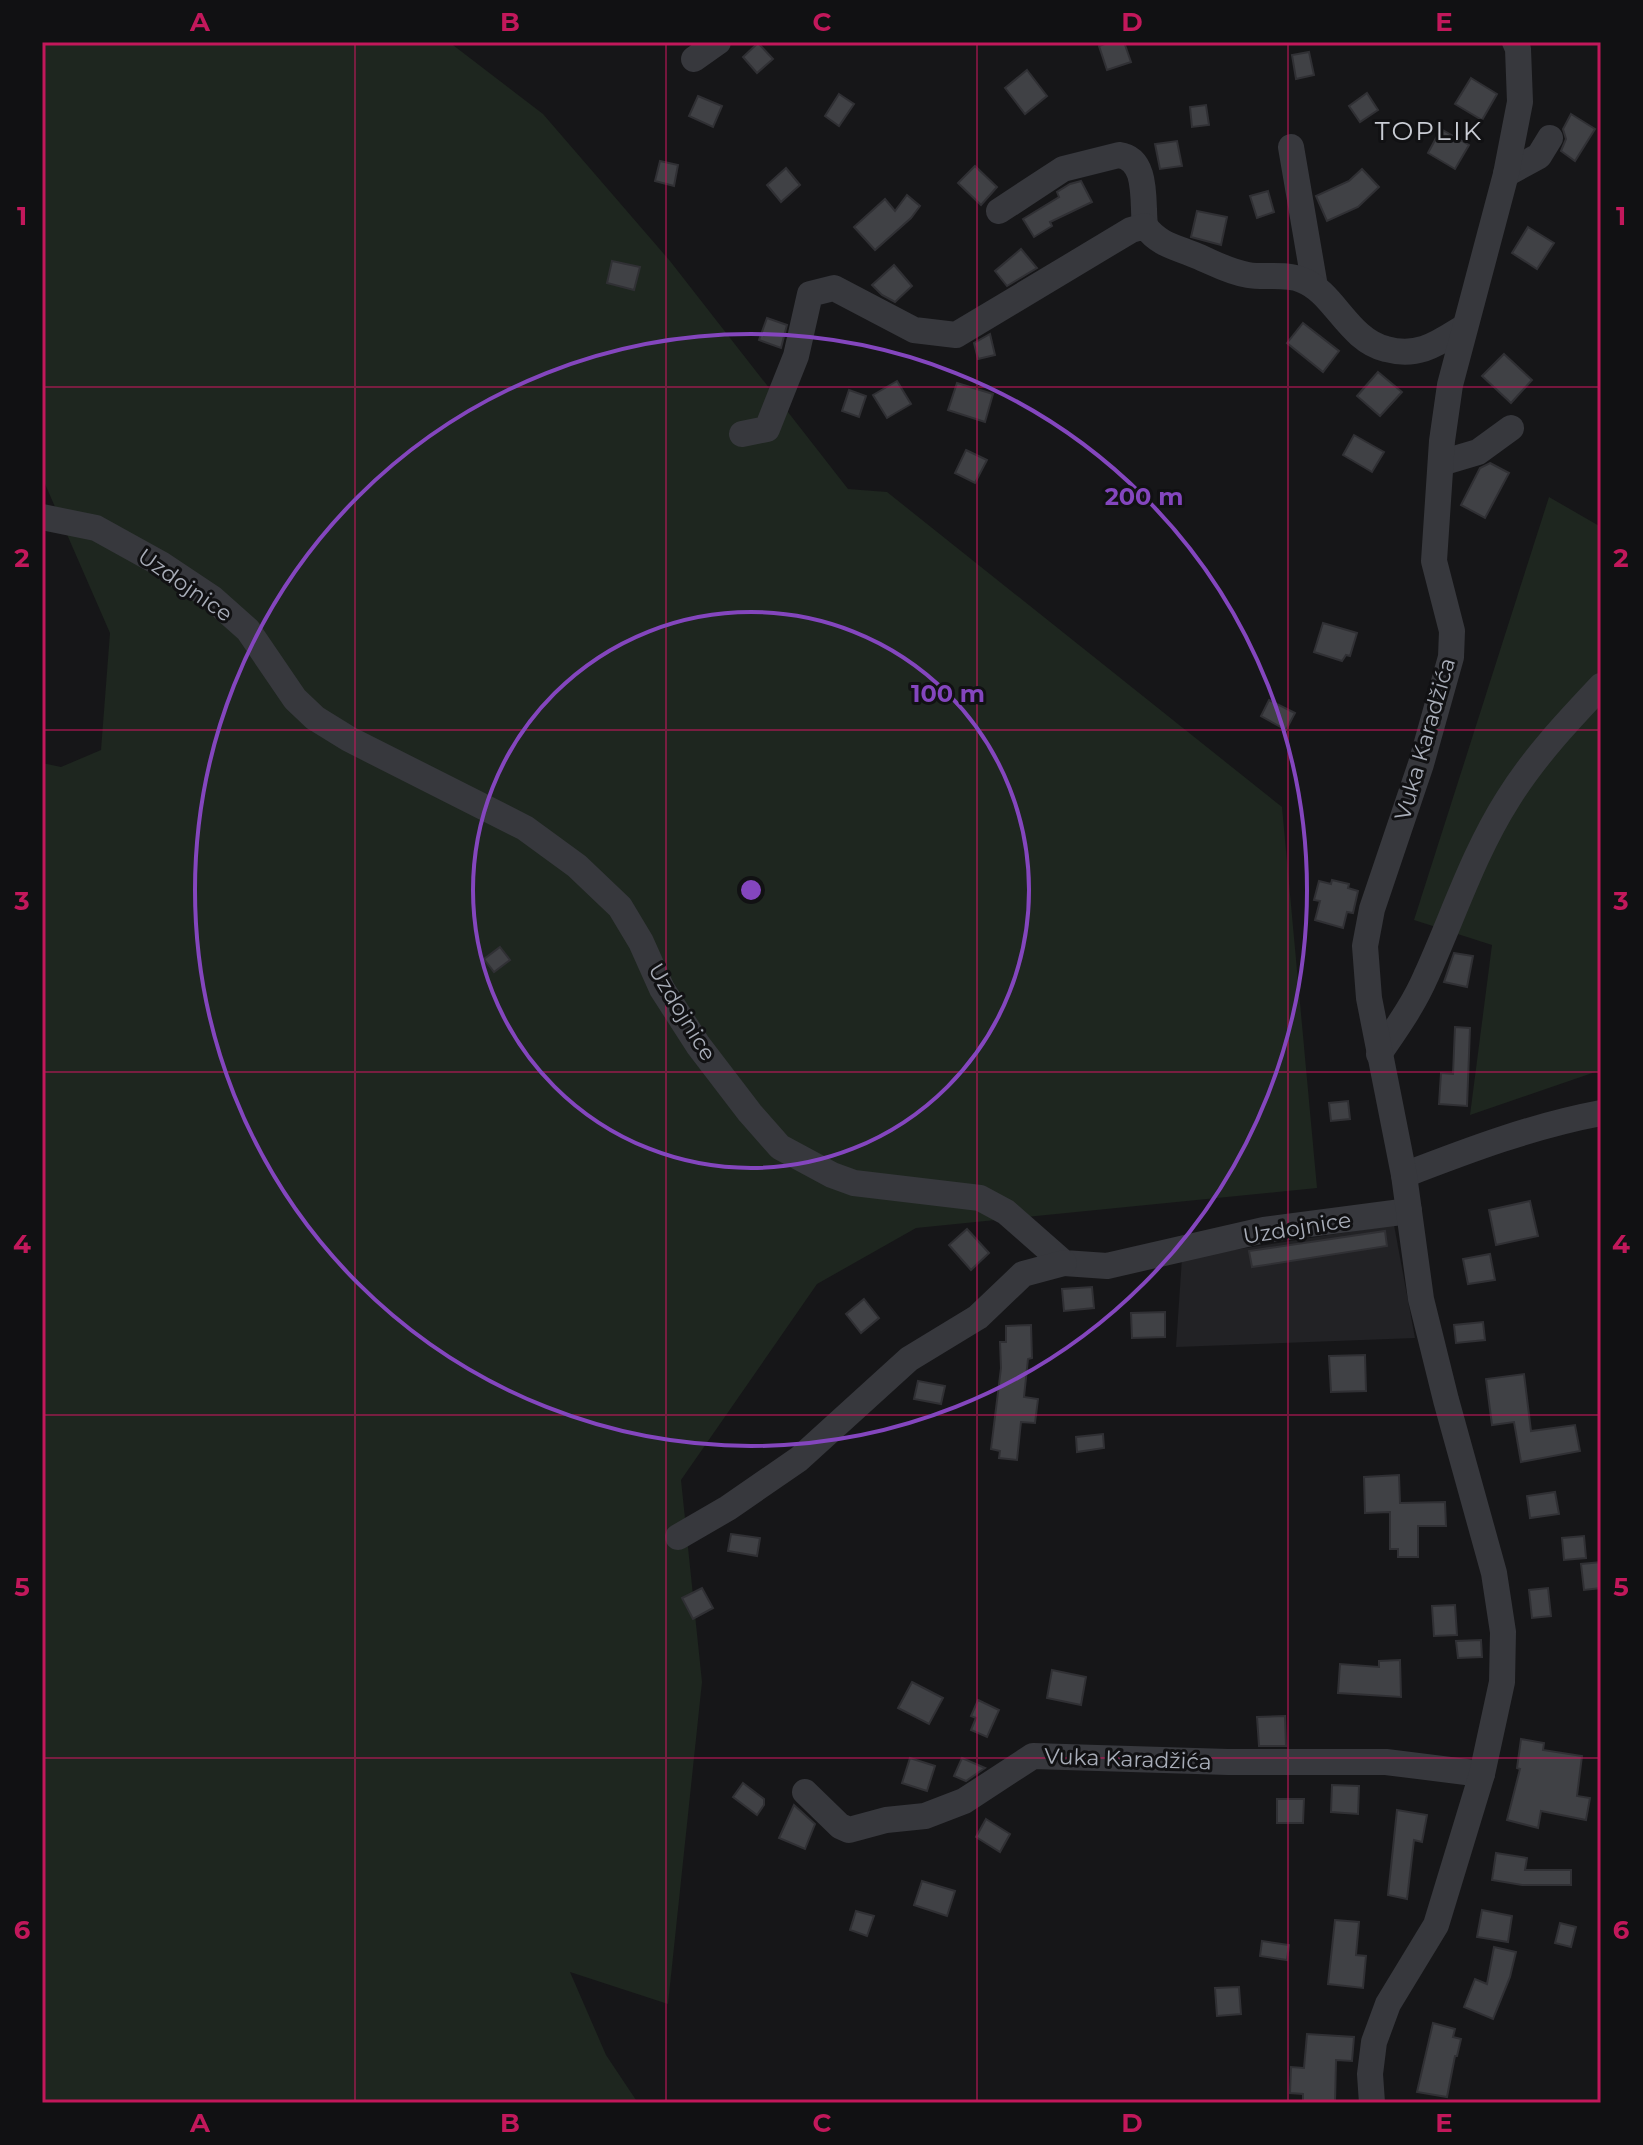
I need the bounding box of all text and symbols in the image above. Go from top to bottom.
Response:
text: A [189,6,211,38]
text: B [500,6,520,38]
text: C [813,6,832,38]
text: D [1121,6,1143,38]
text: E [1435,6,1453,38]
district label: TOPLIK [1375,115,1483,147]
text: 1 [17,200,27,232]
text: 1 [1616,200,1626,232]
text: 200 m [1105,482,1183,511]
text: 2 [14,542,30,574]
text: 2 [1613,542,1629,574]
street label: Uzdojnice [132,543,238,627]
street label: Vuka Karadžića [1389,655,1461,823]
text: 100 m [911,679,985,708]
centre of rings [737,876,765,904]
text: 3 [13,885,30,917]
text: 3 [1612,885,1629,917]
street label: Uzdojnice [642,958,722,1066]
street label: Uzdojnice [1241,1206,1353,1250]
text: 4 [13,1228,31,1260]
text: 4 [1612,1228,1630,1260]
text: 5 [14,1571,30,1603]
text: 5 [1613,1571,1629,1603]
street label: Vuka Karadžića [1044,1743,1212,1775]
text: 6 [14,1914,31,1946]
text: 6 [1613,1914,1630,1946]
text: A [189,2107,211,2139]
text: B [500,2107,520,2139]
text: C [813,2107,832,2139]
text: D [1121,2107,1143,2139]
text: E [1435,2107,1453,2139]

